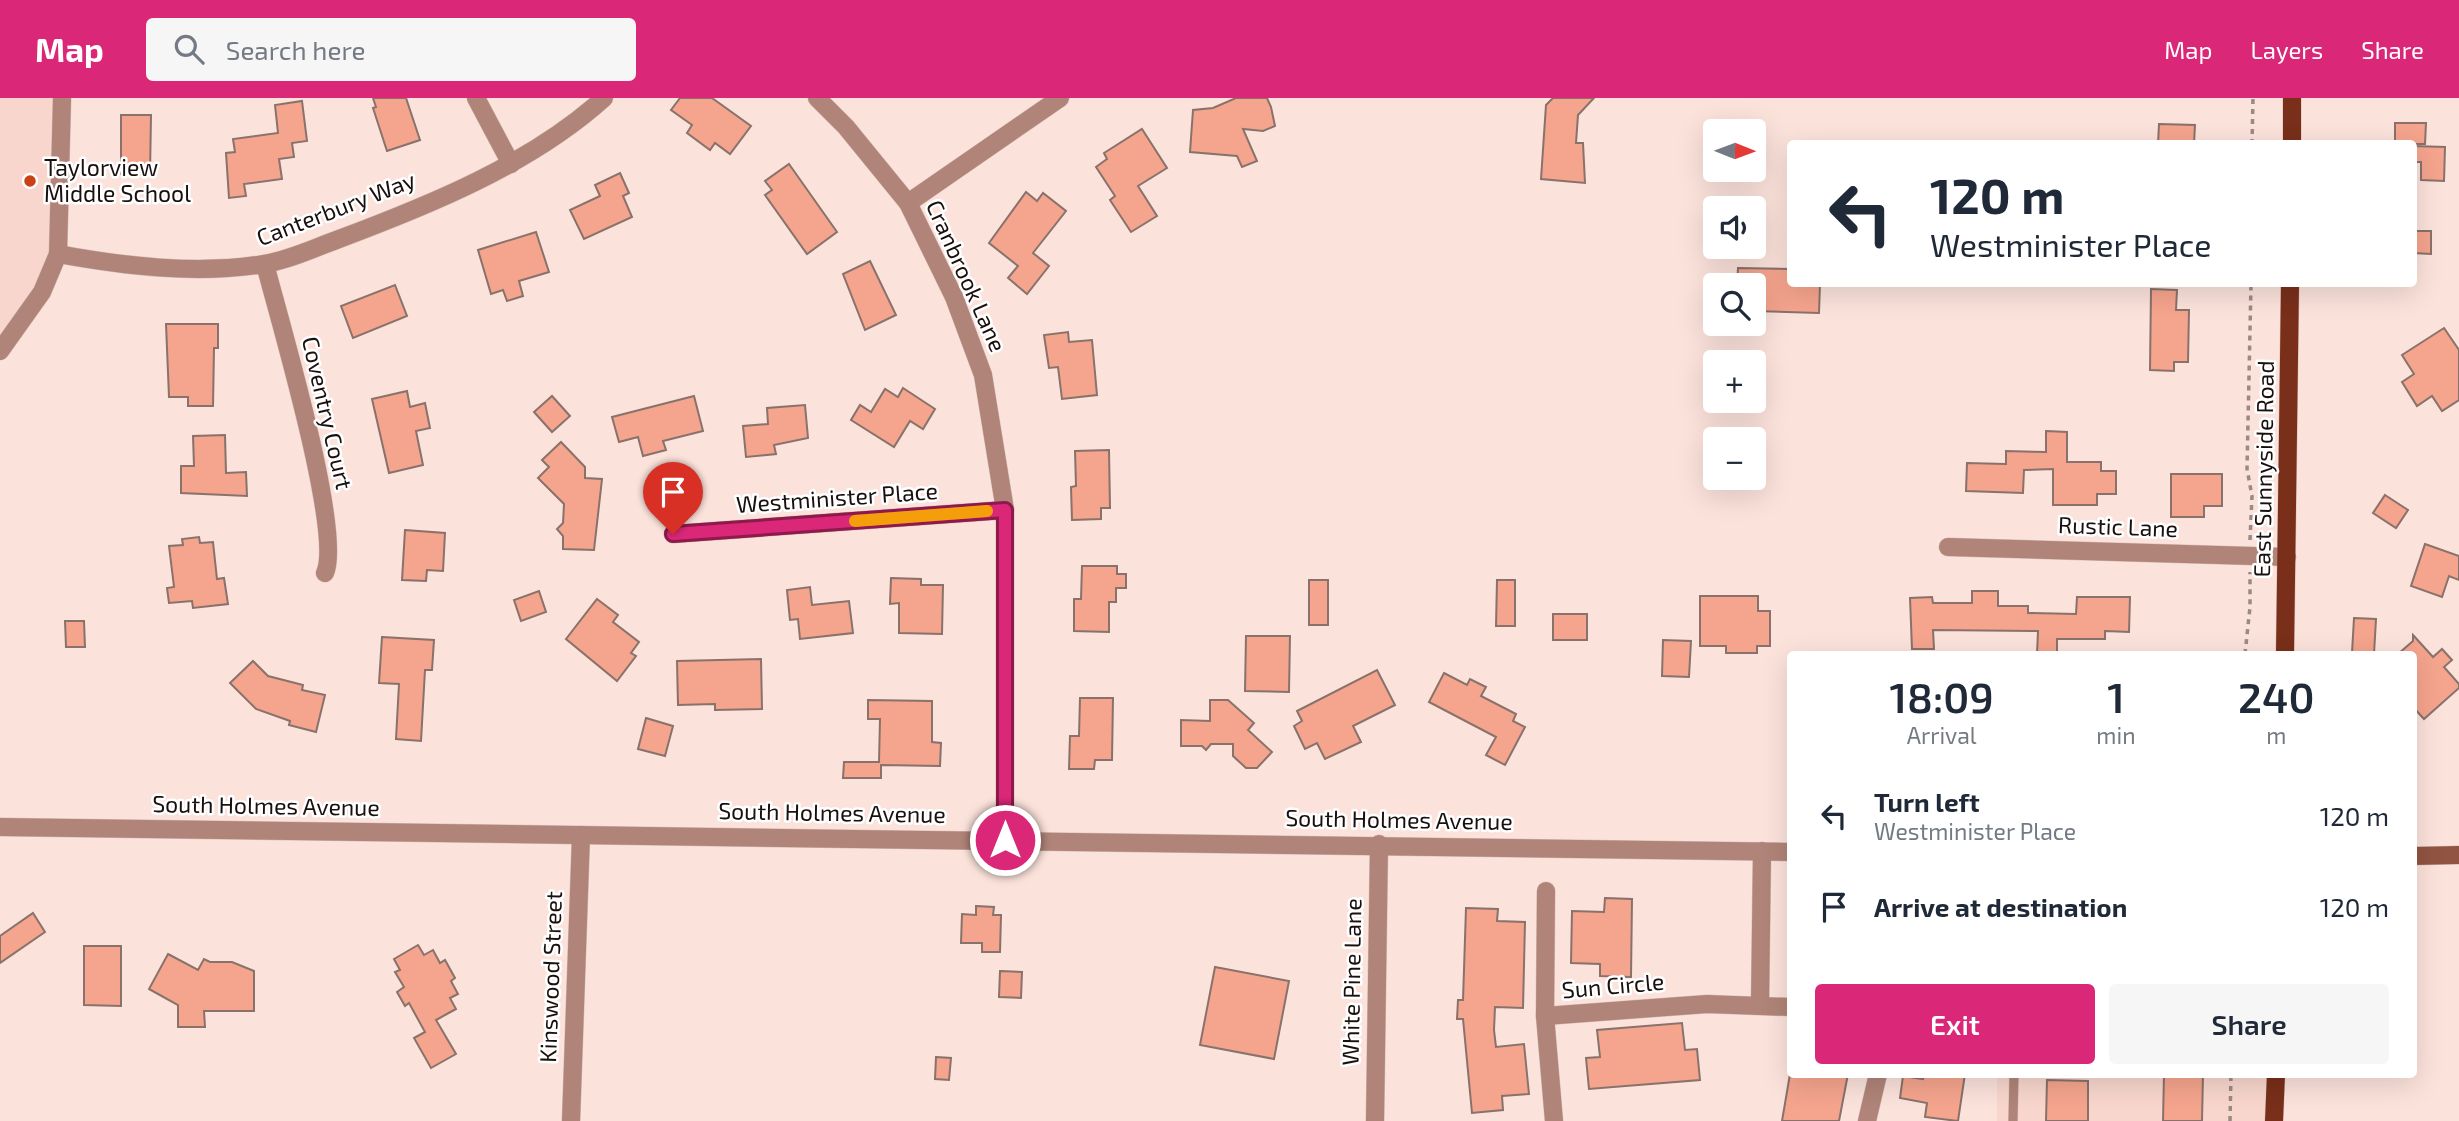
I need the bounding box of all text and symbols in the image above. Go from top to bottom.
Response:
search box [146,18,636,81]
text: Map [35,29,104,69]
icon: search [170,30,208,68]
text: Search here [226,34,365,65]
text: Map [2164,35,2212,64]
text: Layers [2250,35,2323,64]
text: Share [2361,35,2424,64]
north arrow [1703,119,1766,182]
map controls [1703,119,1766,490]
place label: Taylorview Middle School [44,153,191,207]
street label: Canterbury Way [252,165,419,251]
text: 120 m [1930,165,2064,224]
icon: left [1815,168,1906,259]
marker: Taylorview Middle School [22,173,38,189]
street label: Cranbrook Lane [921,195,1013,356]
button: sound [1703,196,1766,259]
text: Westminister Place [1930,225,2211,263]
button: search [1703,273,1766,336]
street label: Coventry Court [297,334,359,492]
button: + [1703,350,1766,413]
street label: East Sunnyside Road [2247,360,2279,578]
button: − [1703,427,1766,490]
pin [643,462,703,534]
icon: arrive [654,473,692,511]
street label: Westminister Place [735,476,939,518]
street label: Rustic Lane [2058,510,2178,542]
text: 18:09 [1890,671,1994,721]
text: 1 [2107,671,2125,721]
text: 240 [2238,671,2314,721]
text: Arrival [1907,721,1977,749]
text: min [2096,721,2136,749]
text: m [2266,721,2286,749]
text: Turn left [1874,786,1980,817]
street label: South Holmes Avenue [152,789,380,821]
street label: South Holmes Avenue [718,796,946,828]
icon: left [1815,797,1853,835]
text: 120 m [2320,800,2389,831]
position arrow [968,803,1042,877]
street label: South Holmes Avenue [1285,803,1513,835]
text: Westminister Place [1874,817,2076,845]
icon: arrive [1815,888,1853,926]
street label: Kinswood Street [533,891,567,1063]
text: Arrive at destination [1874,891,2127,922]
text: 120 m [2320,891,2389,922]
street label: White Pine Lane [1336,898,1366,1066]
street label: Sun Circle [1561,967,1665,1003]
button: Exit [1815,984,2095,1064]
button: Share [2109,984,2389,1064]

